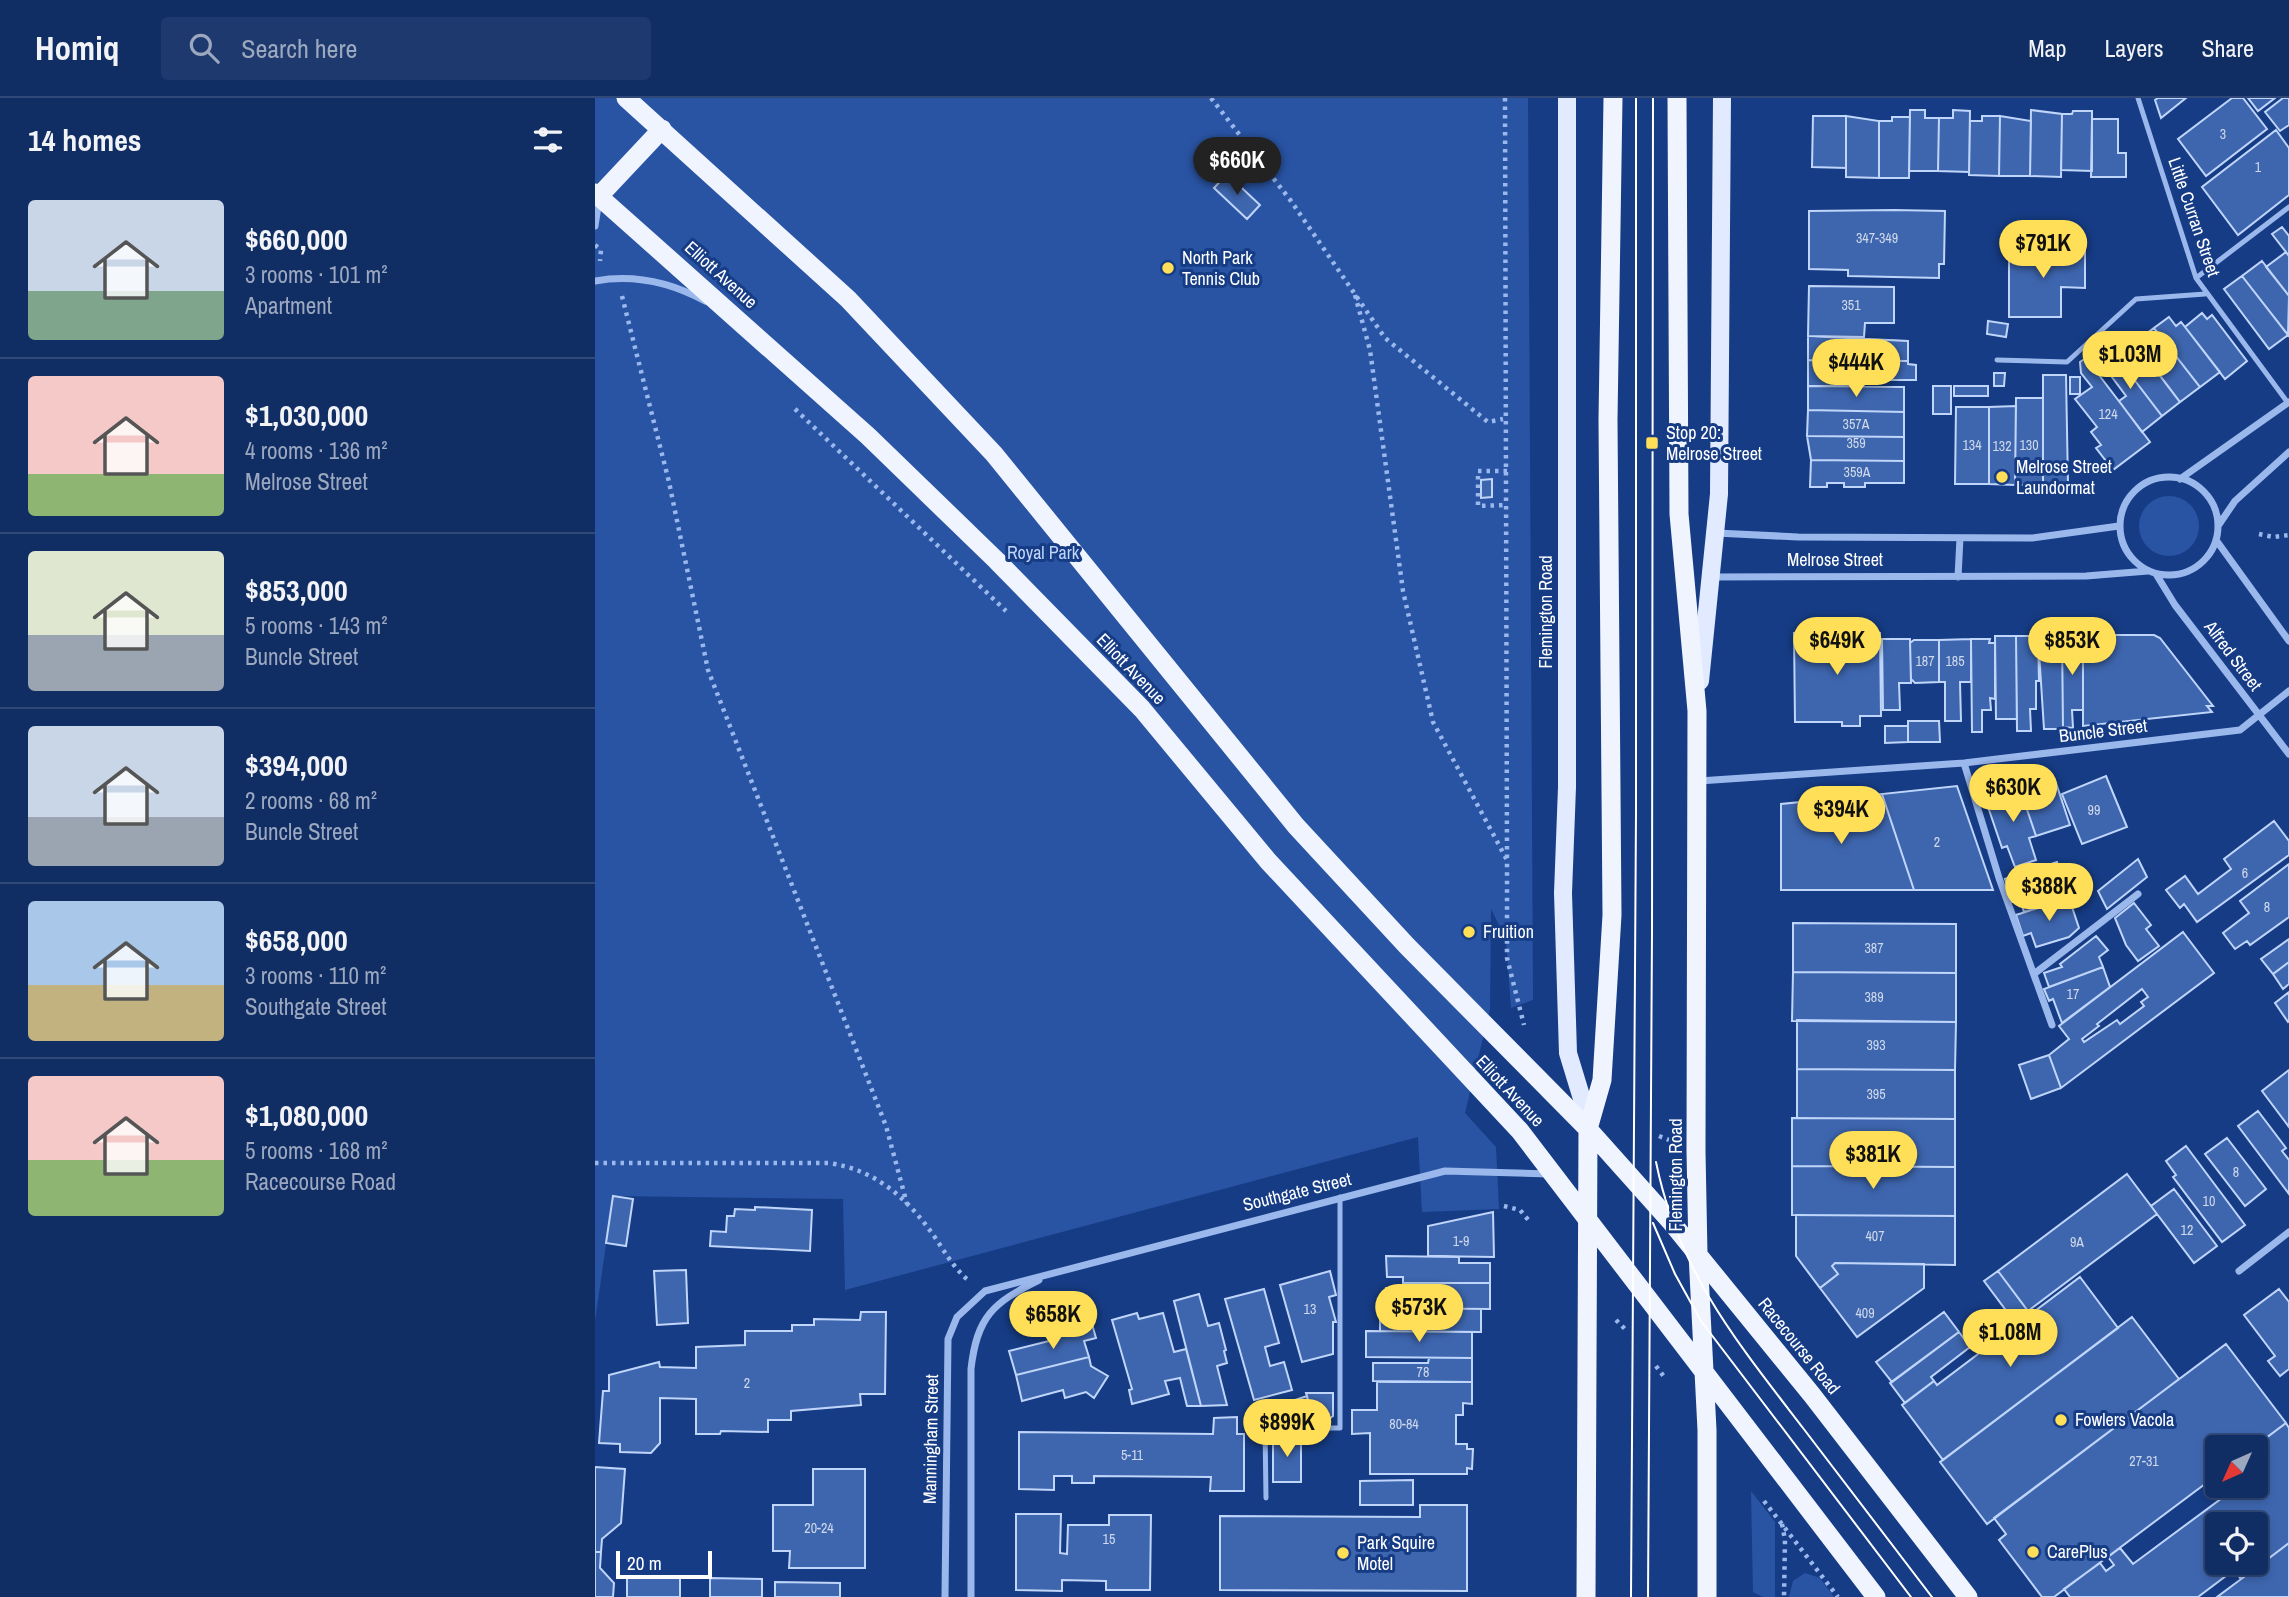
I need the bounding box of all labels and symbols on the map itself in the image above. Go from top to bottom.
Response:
house number: 3 [2220,125,2226,143]
pin: $660K [1188,138,1286,197]
street label: Little Curran Street [2162,154,2227,280]
house number: 1 [2255,158,2262,176]
pin: $791K [1994,220,2092,280]
house number: 347-349 [1856,229,1898,247]
street label: Elliott Avenue [680,235,763,314]
place label: North Park Tennis Club [1182,245,1260,291]
marker: North Park Tennis Club [1160,260,1176,276]
house number: 351 [1841,296,1861,314]
pin: $1.03M [2073,331,2187,391]
pin: $444K [1807,340,1905,399]
house number: 124 [2098,405,2118,423]
house number: 357A [1843,415,1870,433]
place label: Stop 20: Melrose Street [1666,420,1762,466]
house number: 359 [1846,434,1866,452]
marker: Stop 20: Melrose Street [1644,435,1660,451]
house number: 134 [1962,436,1982,454]
house number: 130 [2019,436,2039,454]
house number: 132 [1992,437,2012,455]
place label: Melrose Street Laundormat [2016,454,2112,500]
house number: 359A [1844,463,1871,481]
marker: Melrose Street Laundormat [1994,469,2010,485]
park label: Royal Park [1007,540,1080,565]
street label: Melrose Street [1787,547,1883,572]
street label: Flemington Road [1533,555,1558,669]
street label: Alfred Street [2198,615,2268,696]
pin: $649K [1788,618,1886,677]
pin: $853K [2023,618,2121,677]
street label: Elliott Avenue [1091,628,1172,710]
house number: 187 [1915,652,1935,670]
house number: 185 [1945,652,1965,670]
street label: Buncle Street [2057,713,2148,748]
pin: $630K [1964,764,2062,824]
pin: $394K [1792,786,1890,846]
house number: 99 [2088,801,2100,819]
house number: 2 [1934,833,1940,851]
pin: $388K [2000,864,2098,923]
house number: 6 [2242,864,2248,882]
house number: 8 [2264,898,2270,916]
place label: Fruition [1483,919,1534,944]
marker: Fruition [1461,924,1477,940]
house number: 387 [1864,939,1884,957]
house number: 17 [2067,985,2079,1003]
house number: 389 [1864,988,1884,1006]
house number: 393 [1866,1036,1886,1054]
street label: Elliott Avenue [1471,1049,1550,1132]
house number: 395 [1866,1085,1886,1103]
street label: Flemington Road [1663,1118,1688,1232]
pin: $381K [1824,1132,1922,1191]
house number: 8 [2233,1163,2239,1181]
street label: Southgate Street [1240,1166,1354,1217]
house number: 10 [2203,1192,2215,1210]
house number: 12 [2181,1221,2193,1239]
house number: 407 [1865,1227,1885,1245]
house number: 1-9 [1453,1232,1469,1250]
house number: 9A [2070,1233,2084,1251]
pin: $573K [1370,1284,1468,1344]
pin: $658K [1004,1292,1102,1351]
street label: Racecourse Road [1753,1292,1846,1399]
house number: 13 [1304,1300,1316,1318]
house number: 409 [1855,1304,1875,1322]
pin: $1.08M [1953,1310,2067,1369]
house number: 78 [1417,1363,1429,1381]
house number: 2 [744,1374,750,1392]
street label: Manningham Street [917,1374,944,1504]
pin: $899K [1238,1400,1336,1459]
place label: Fowlers Vacola [2075,1407,2174,1432]
marker: Fowlers Vacola [2053,1412,2069,1428]
house number: 80-84 [1389,1415,1419,1433]
north arrow [2205,1435,2268,1498]
house number: 5-11 [1121,1446,1144,1464]
house number: 27-31 [2129,1452,2159,1470]
house number: 20-24 [804,1519,834,1537]
house number: 15 [1103,1530,1115,1548]
place label: Park Squire Motel [1357,1530,1435,1576]
place label: CarePlus [2047,1539,2108,1564]
marker: CarePlus [2025,1544,2041,1560]
marker: Park Squire Motel [1335,1545,1351,1561]
scale bar [616,1548,712,1580]

